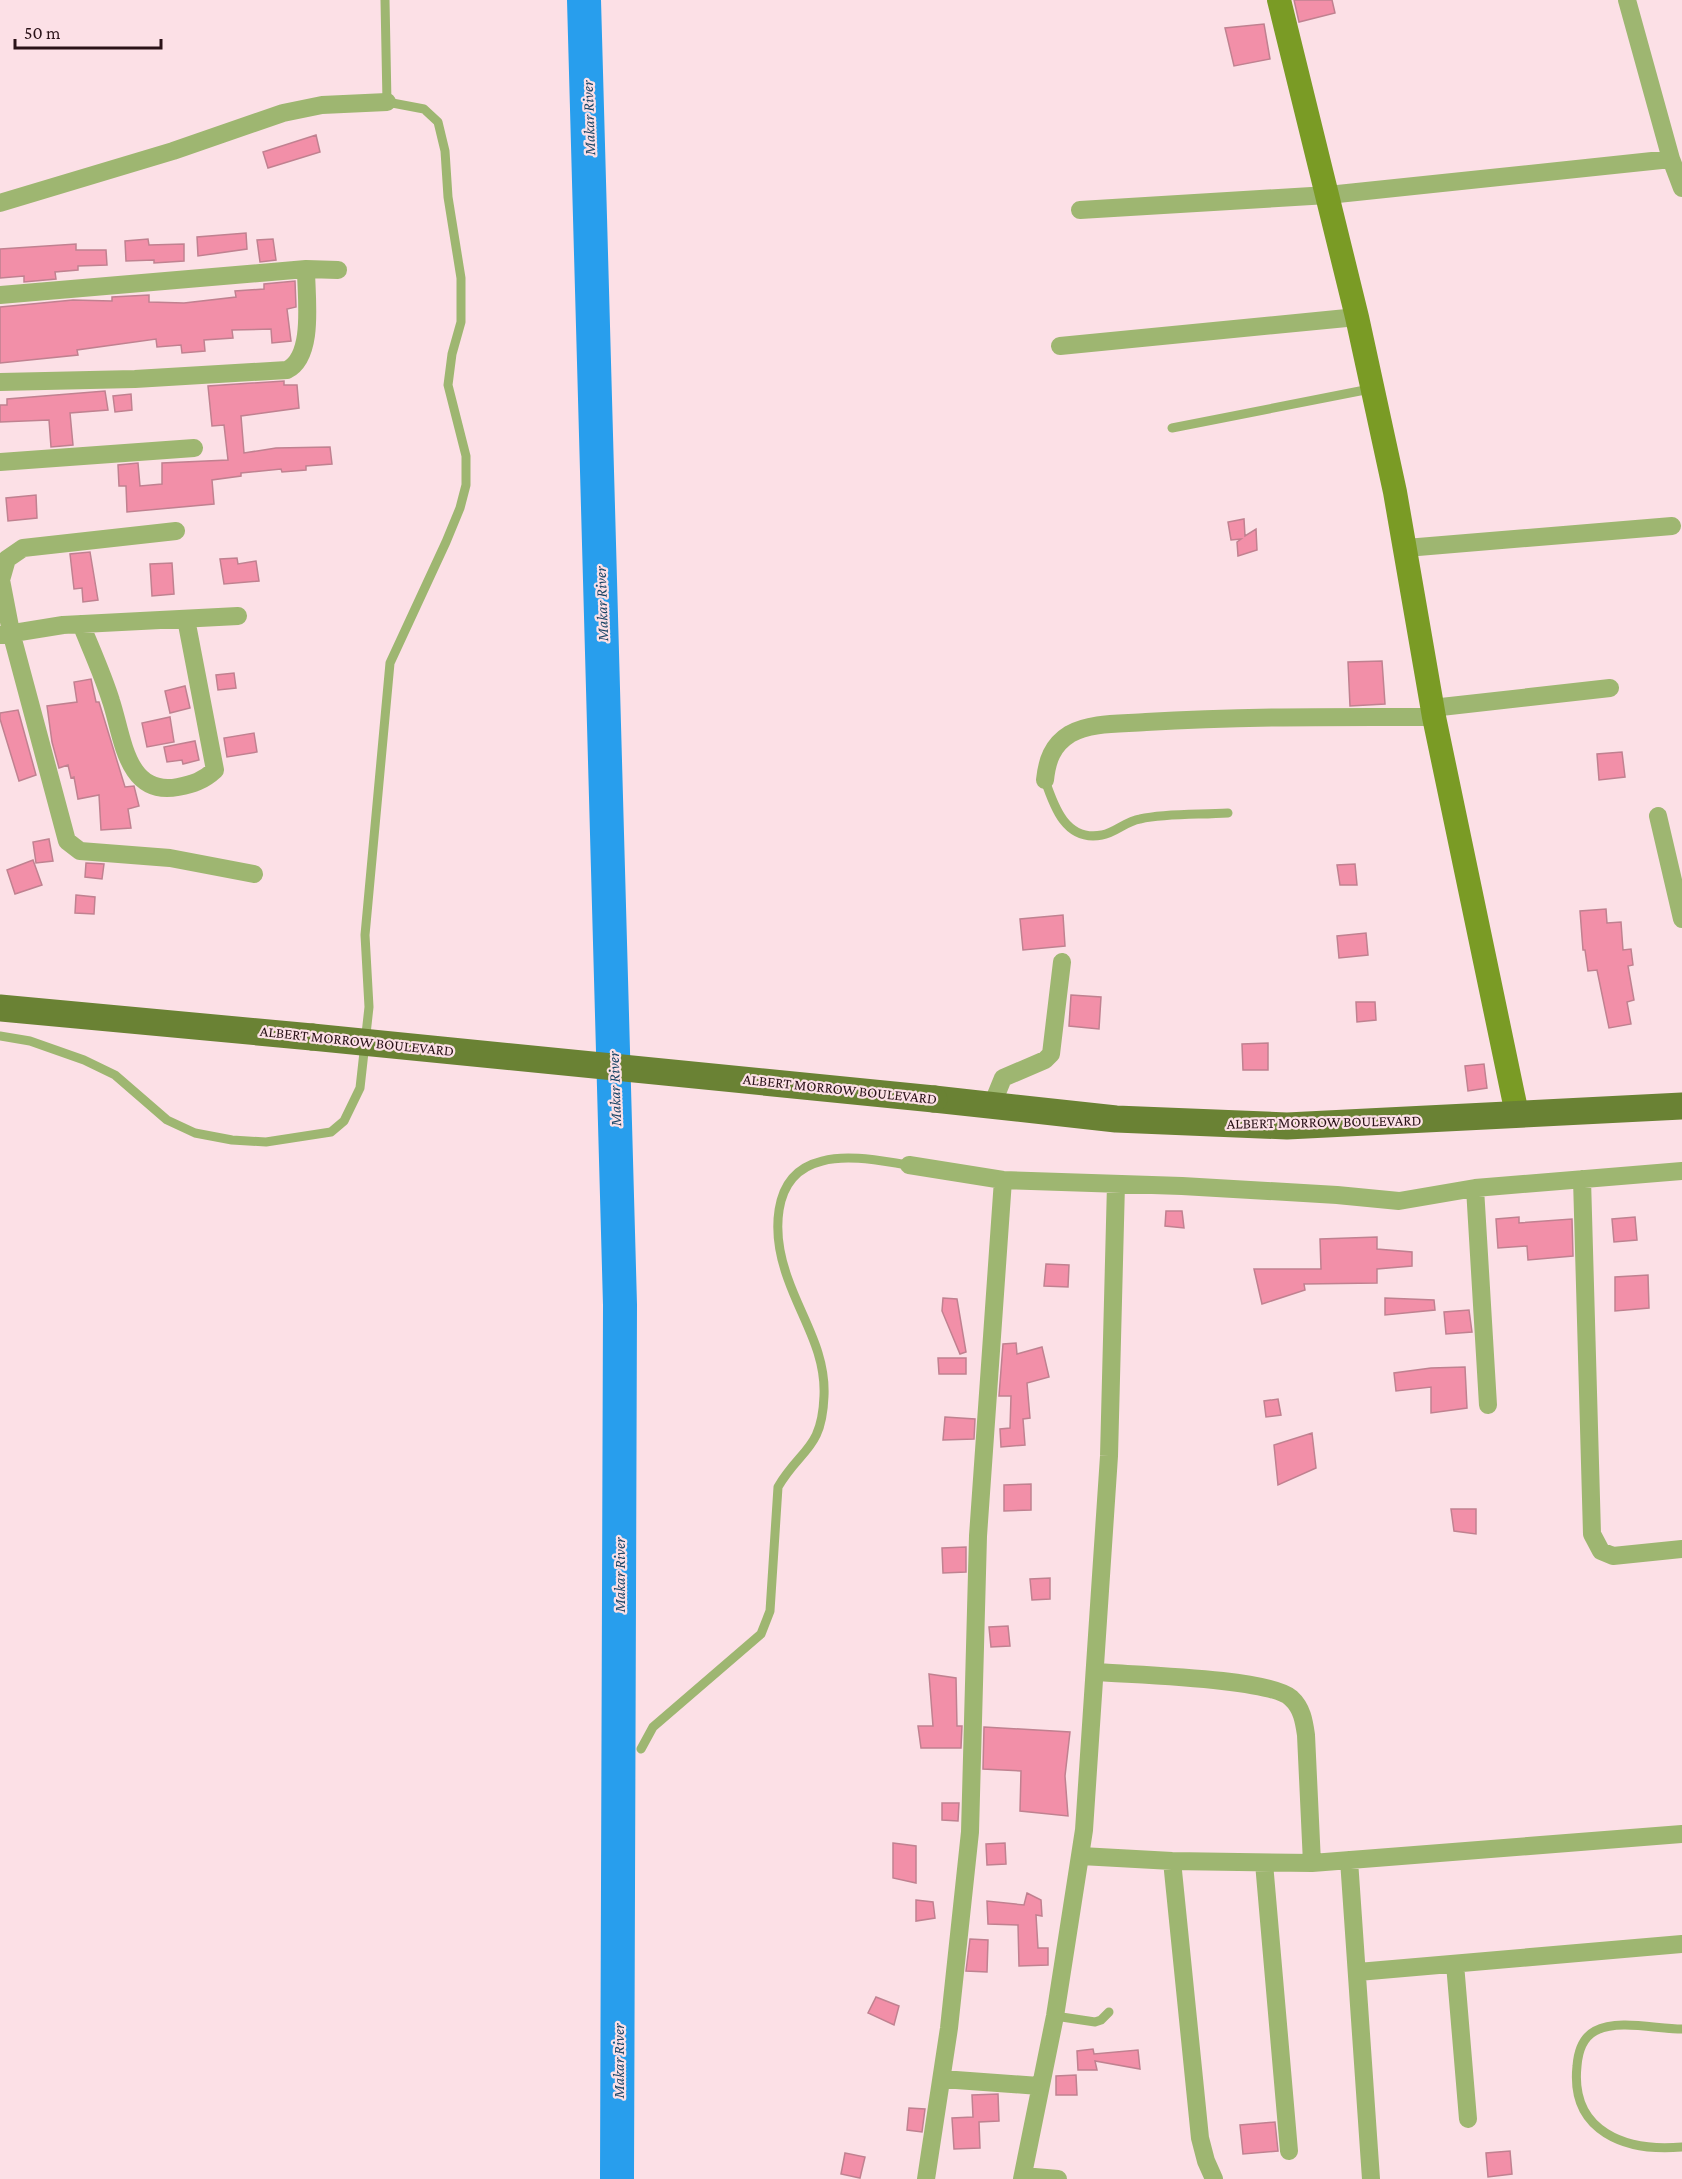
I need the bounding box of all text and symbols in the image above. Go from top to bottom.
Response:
scale bar [15,12,160,50]
text: 50 m [24,23,61,43]
water label: Makar River [579,80,598,157]
water label: Makar River [592,566,611,643]
street label: ALBERT MORROW BOULEVARD [259,1023,455,1059]
water label: Makar River [605,1051,624,1128]
street label: ALBERT MORROW BOULEVARD [742,1071,938,1107]
street label: ALBERT MORROW BOULEVARD [1226,1112,1422,1132]
water label: Makar River [611,1537,628,1614]
water label: Makar River [610,2023,627,2100]

